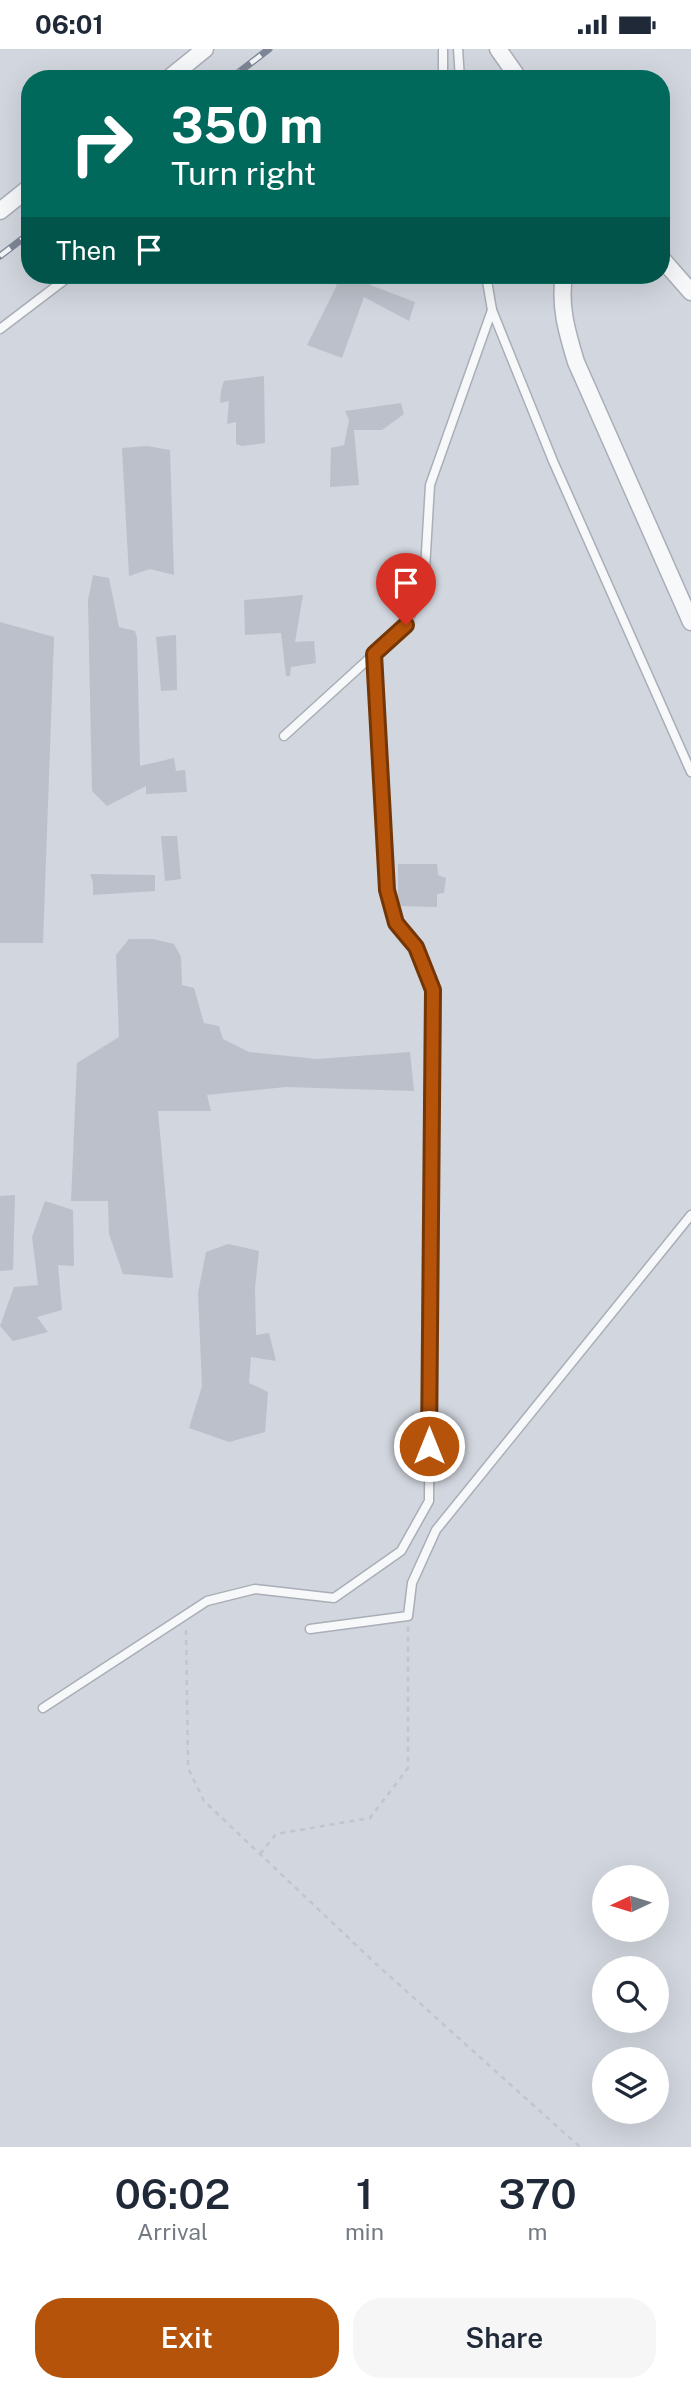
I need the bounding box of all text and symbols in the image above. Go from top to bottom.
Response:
text: 06:01 [35,9,104,40]
text: 350 m [171,96,323,154]
icon: right [56,98,147,189]
text: Turn right [171,155,316,192]
icon: arrive [130,231,168,269]
text: Then [56,235,116,266]
pin [376,553,436,625]
icon: arrive [387,564,425,602]
position arrow [392,1409,466,1483]
north arrow [592,1865,668,1943]
map controls [592,1865,669,2124]
button: search [592,1956,669,2033]
button: layers [592,2047,669,2124]
text: 06:02 [114,2169,231,2218]
text: 1 [356,2169,373,2218]
text: 370 [498,2169,577,2218]
text: Arrival [137,2218,208,2245]
text: min [345,2218,384,2245]
text: m [528,2218,547,2245]
button: Exit [35,2298,339,2378]
button: Share [353,2298,656,2378]

